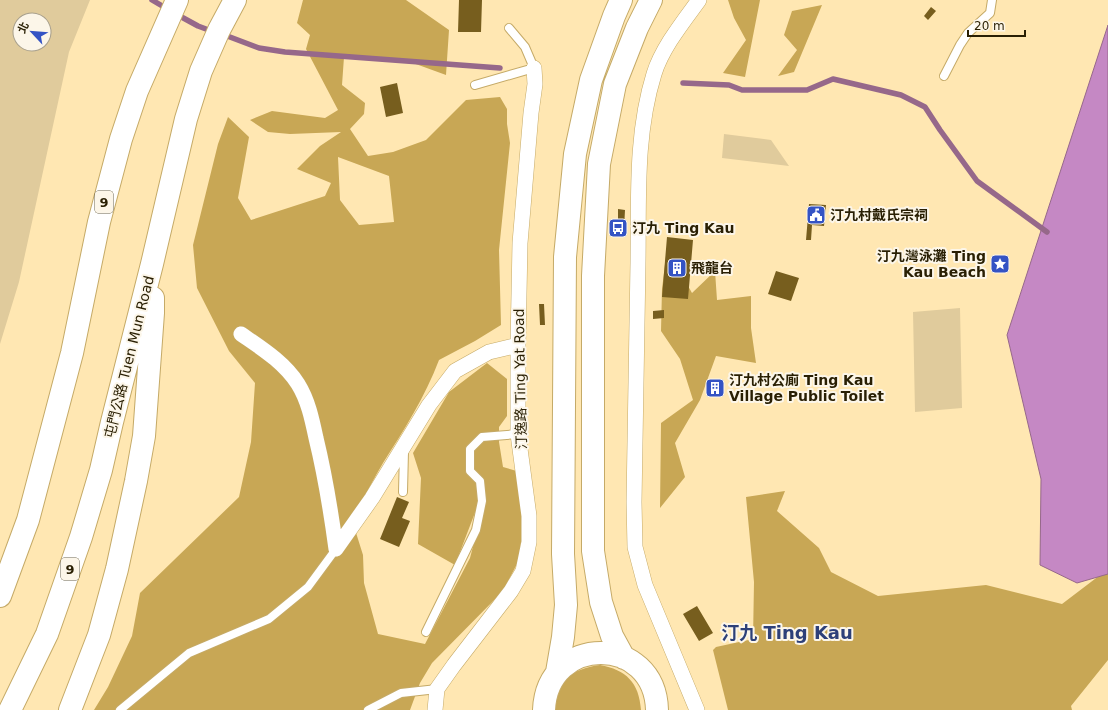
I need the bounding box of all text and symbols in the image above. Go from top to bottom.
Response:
north arrow [12,12,52,52]
scale bar [968,12,1025,38]
text: 20 m [974,19,1005,33]
text: 北 [15,20,32,36]
road number: 9 [95,191,113,213]
public building icon: 汀九村戴氏宗祠 [805,204,827,226]
place label: 汀九村戴氏宗祠 [830,207,928,223]
bus stop icon: 汀九 Ting Kau [607,217,629,239]
place label: 汀九 Ting Kau [632,220,734,236]
place label: 汀九灣泳灘 Ting Kau Beach [877,248,986,280]
place icon: 汀九灣泳灘 Ting Kau Beach [989,253,1011,275]
building icon: 飛龍台 [666,257,688,279]
place label: 飛龍台 [691,260,733,276]
street label: 屯門公路 Tuen Mun Road [101,274,157,440]
street label: 汀逸路 Ting Yat Road [511,308,529,450]
place label: 汀九村公廁 Ting Kau Village Public Toilet [729,372,884,404]
building icon: 汀九村公廁 Ting Kau Village Public Toilet [704,377,726,399]
road number: 9 [61,558,79,580]
district label: 汀九 Ting Kau [721,622,853,643]

